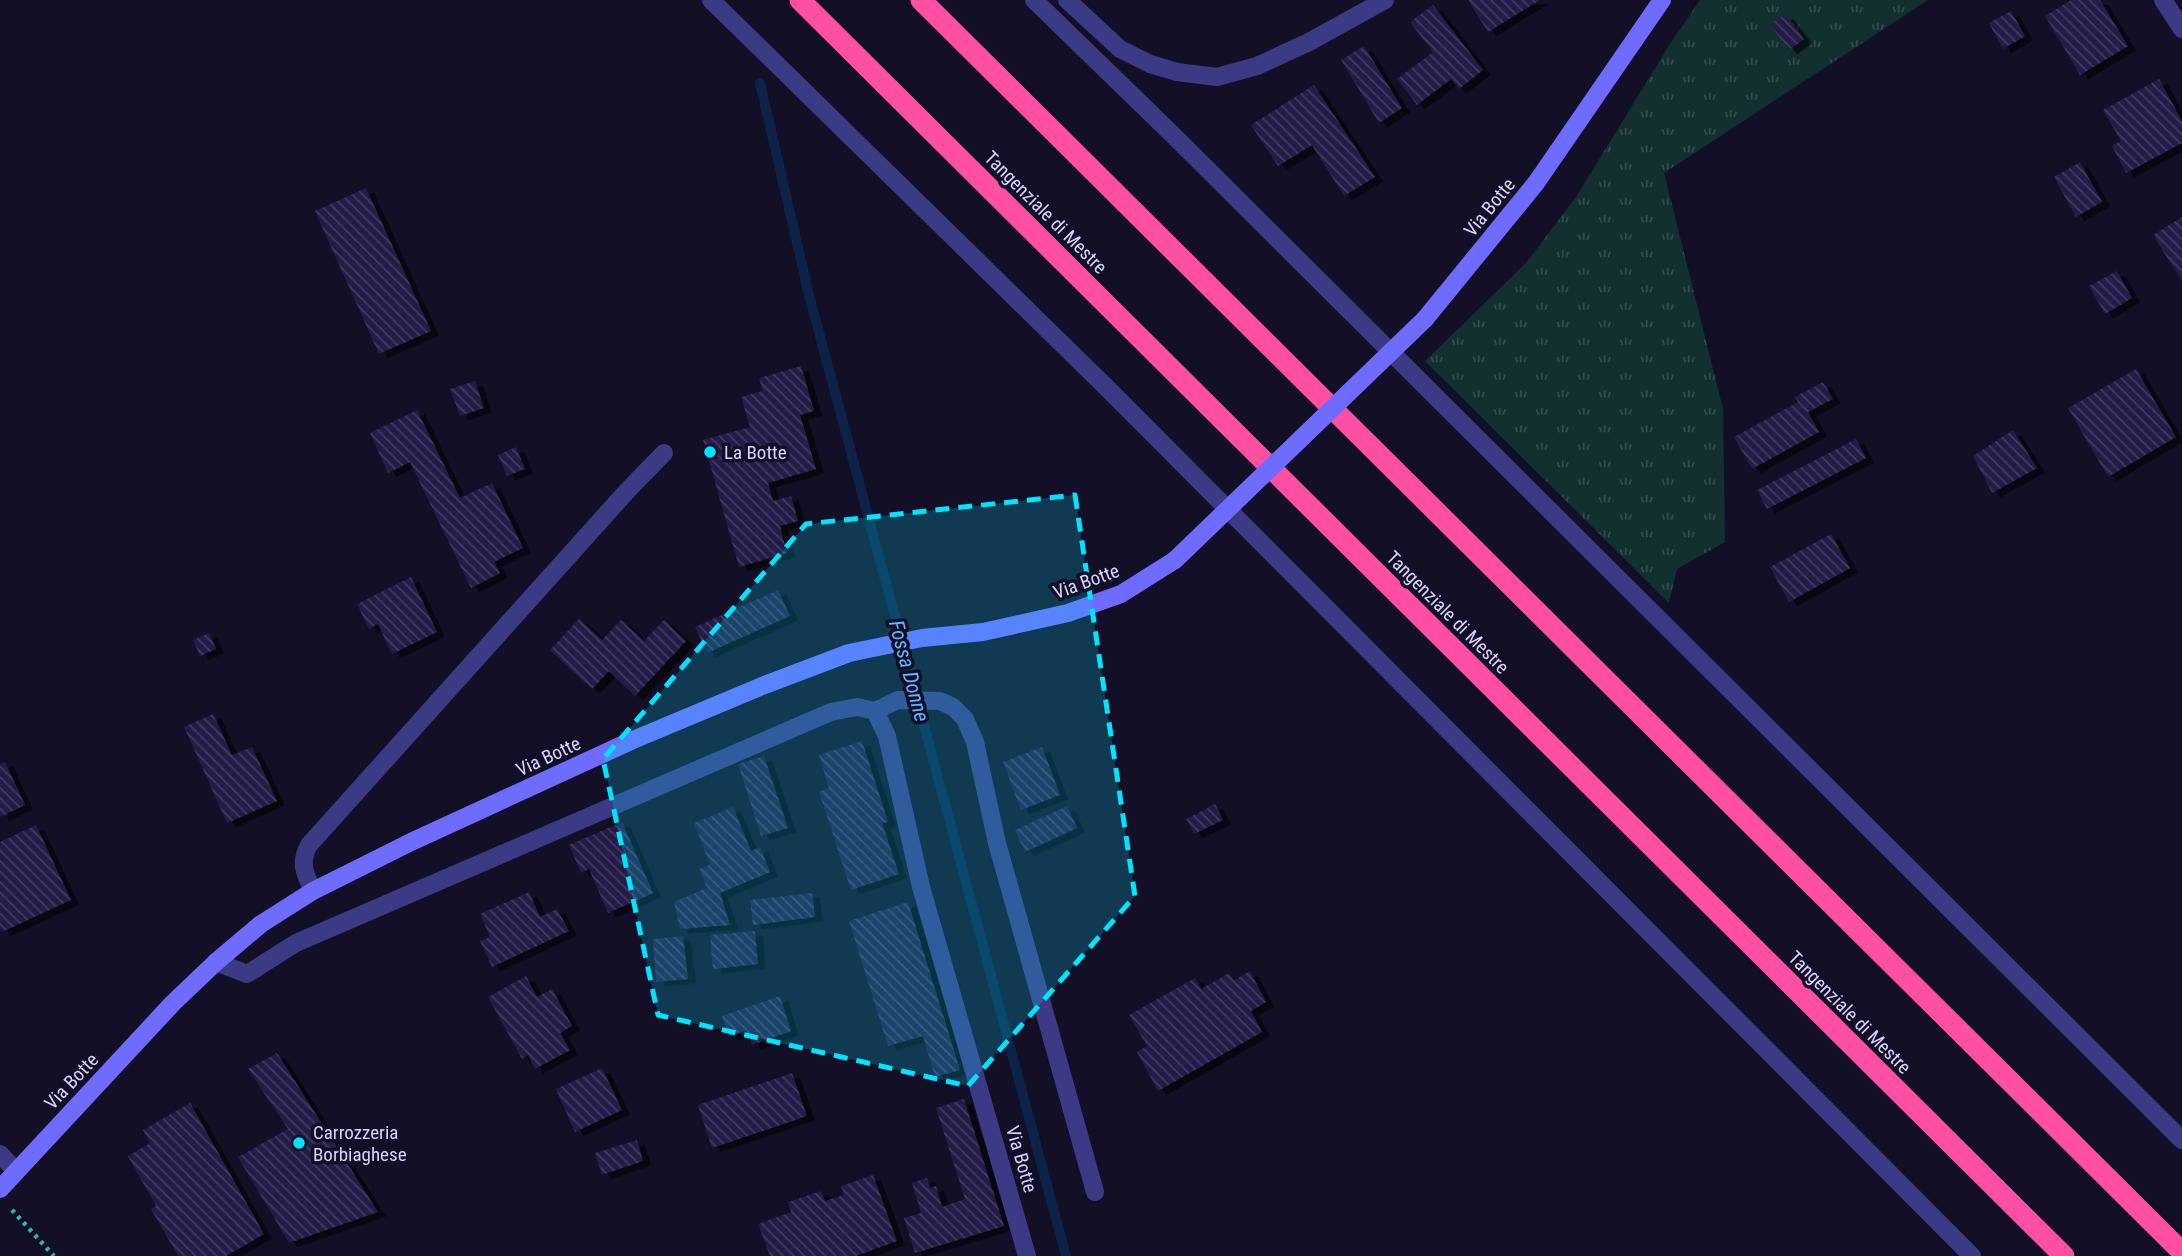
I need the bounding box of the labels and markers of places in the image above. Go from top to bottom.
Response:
place label: La Botte [724,441,787,464]
marker: La Botte [702,444,718,460]
place label: Carrozzeria Borbiaghese [313,1121,407,1166]
marker: Carrozzeria Borbiaghese [291,1135,307,1151]

